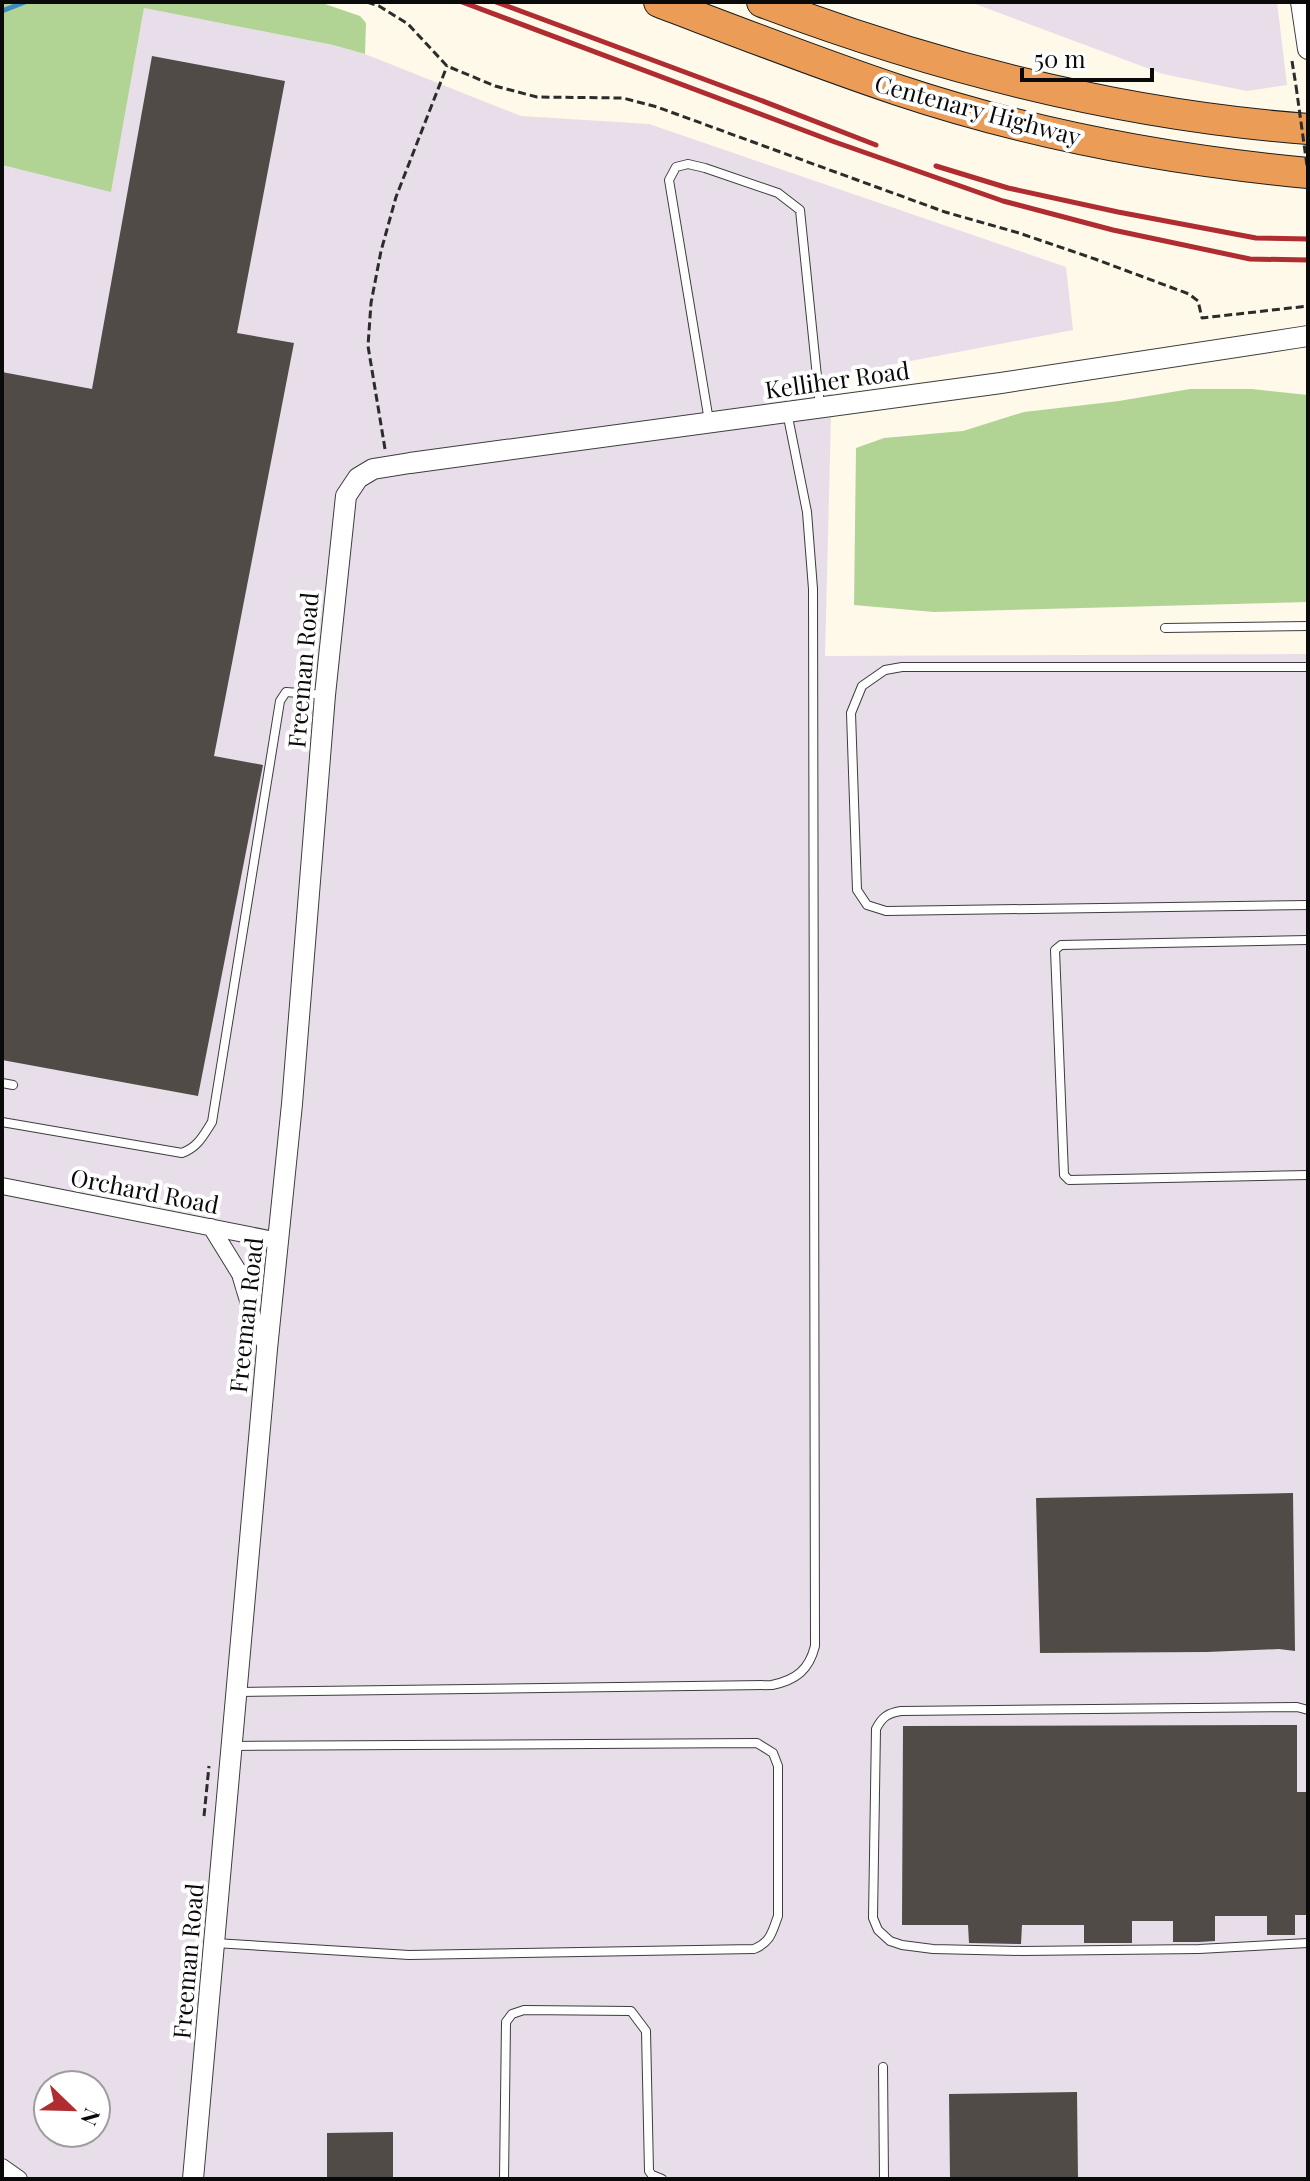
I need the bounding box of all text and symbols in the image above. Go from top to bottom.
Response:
scale bar [1022,32,1152,82]
text: 50 m [1034,42,1086,74]
street label: Centenary Highway [871,66,1085,152]
street label: Kelliher Road [763,353,911,405]
street label: Freeman Road [279,591,325,749]
street label: Orchard Road [68,1160,222,1220]
street label: Freeman Road [221,1236,269,1394]
street label: Freeman Road [164,1882,210,2040]
north arrow [32,2069,112,2149]
text: N [74,2104,108,2130]

